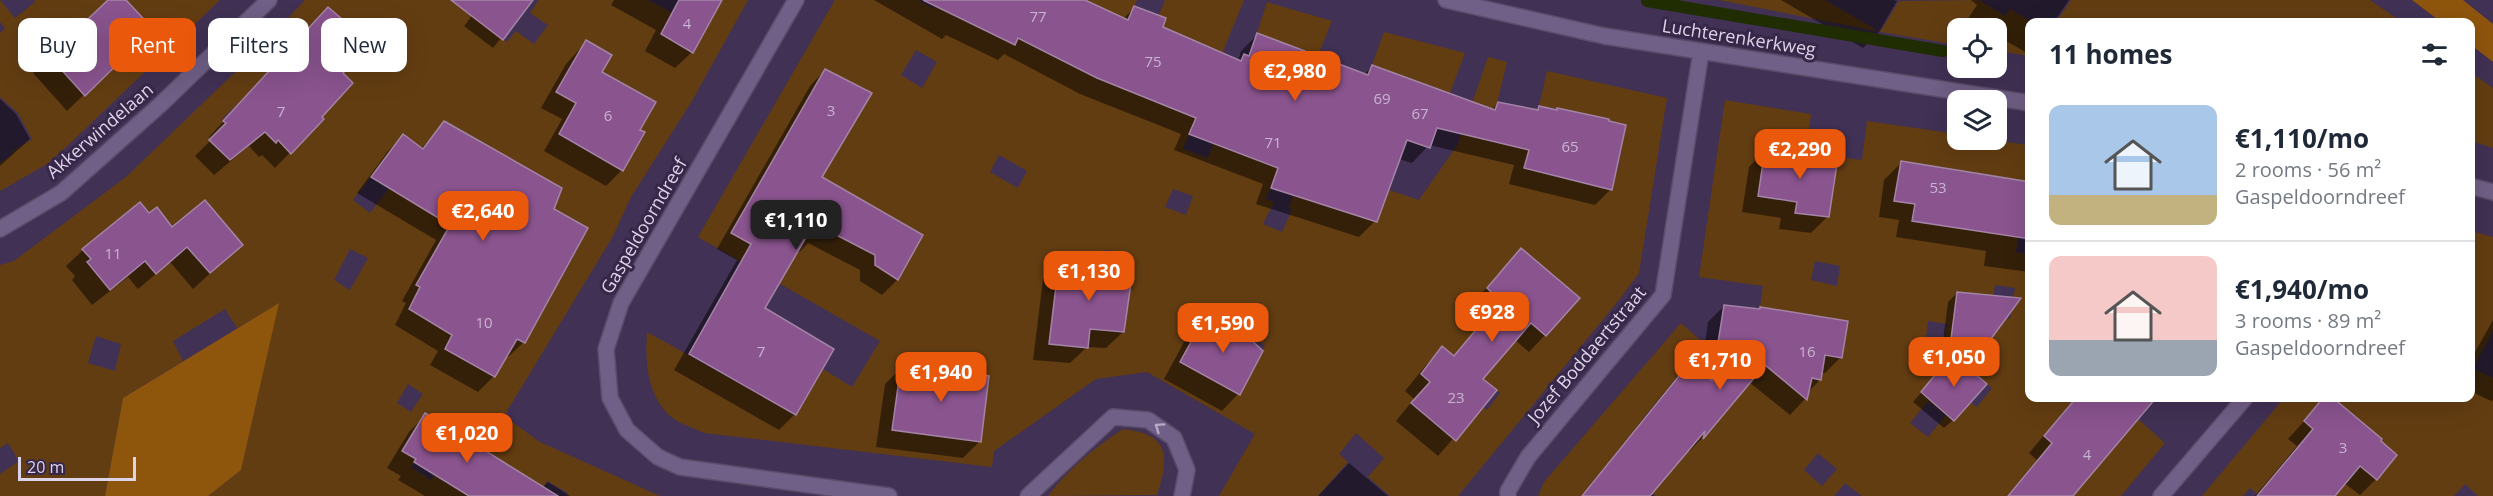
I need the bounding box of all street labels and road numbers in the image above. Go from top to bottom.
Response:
street label: Luchterenkerkweg [1661,13,1818,61]
street label: Akkerwindelaan [41,77,158,183]
street label: Gaspeldoorndreef [594,152,692,298]
street label: Jozef Boddaertstraat [1520,281,1651,430]

